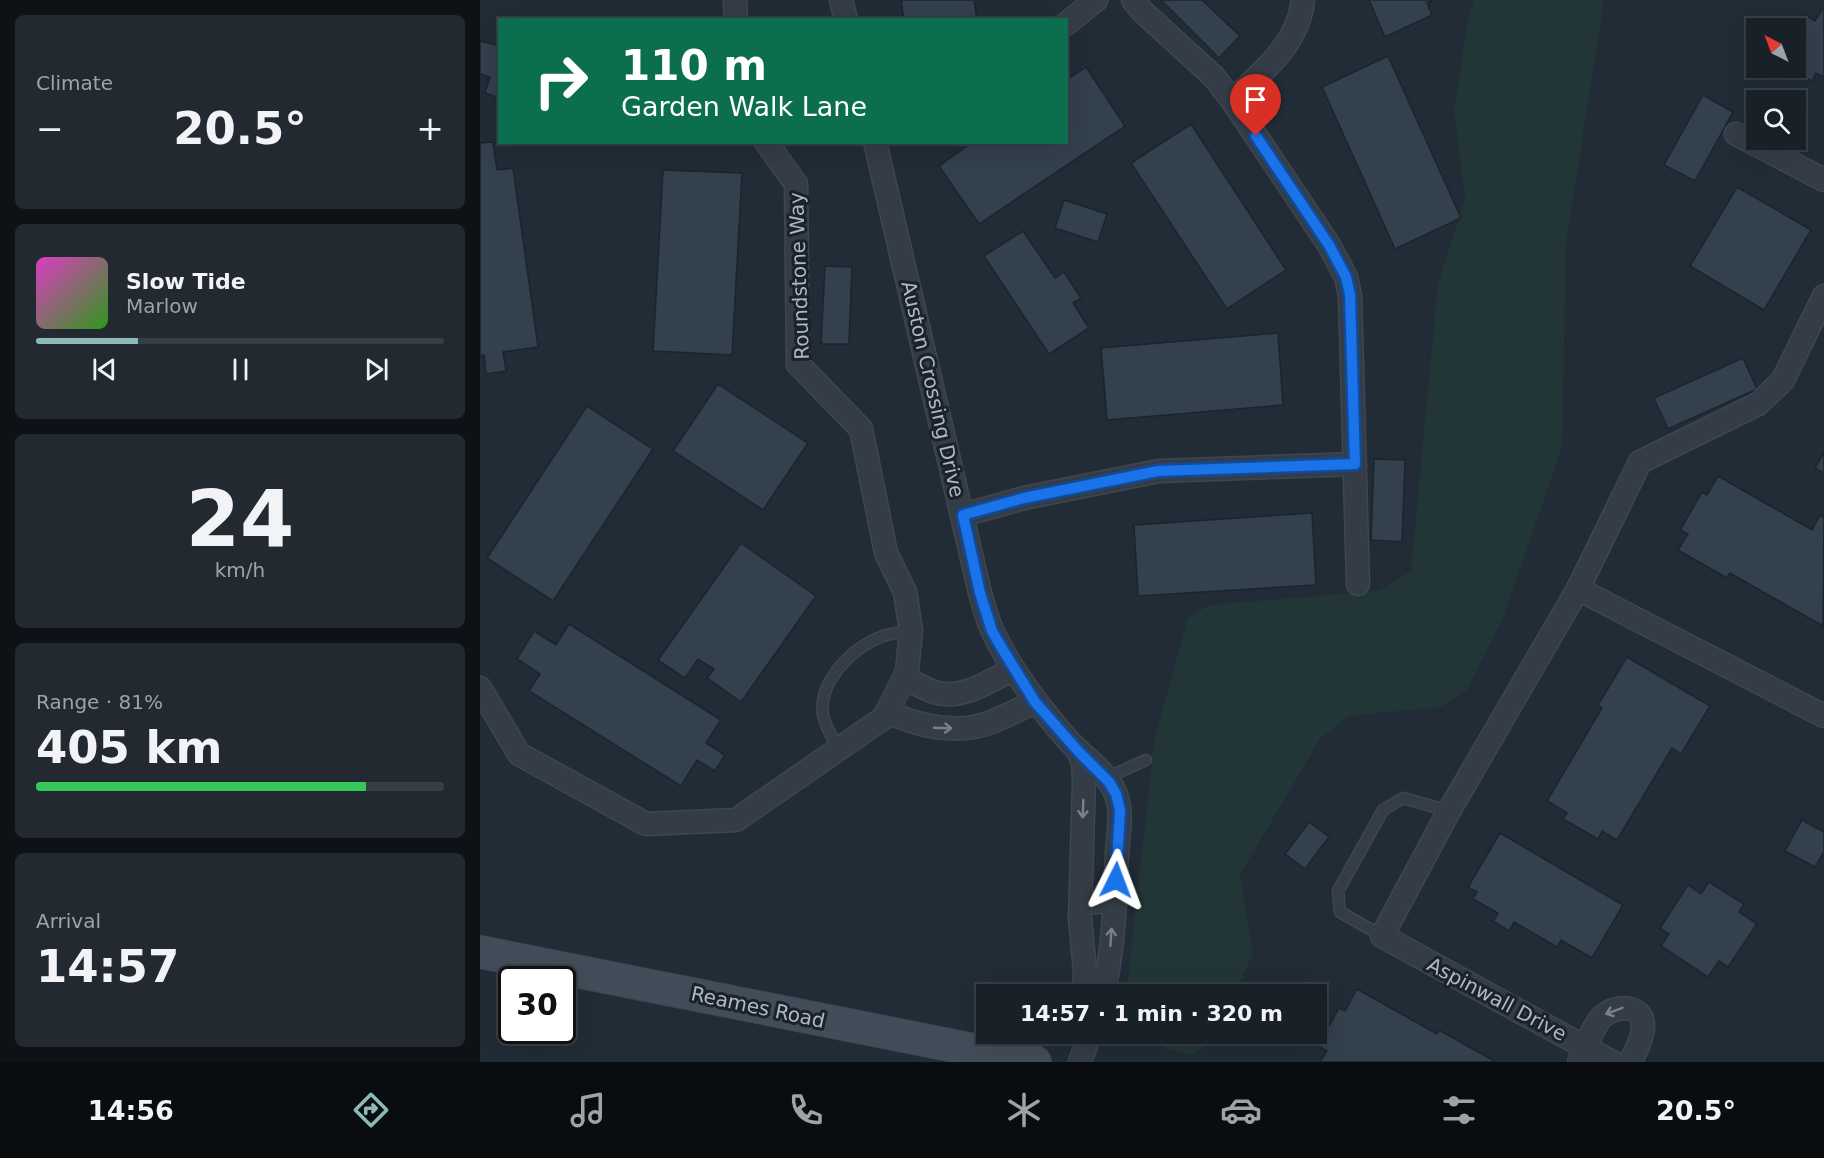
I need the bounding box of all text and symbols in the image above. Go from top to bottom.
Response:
north arrow [1746,18,1806,78]
map controls [1746,18,1806,150]
text: 110 m [621,41,767,90]
icon: right [522,42,600,120]
text: Climate [36,71,113,95]
pin [1230,74,1281,136]
icon: arrive [1239,83,1272,116]
button: search [1746,90,1806,150]
text: Garden Walk Lane [621,91,867,122]
text: 20.5° [173,102,307,155]
text: − [36,109,64,148]
text: + [416,109,444,148]
street label: Roundstone Way [784,192,814,360]
text: Slow Tide [126,269,246,294]
street label: Auston Crossing Drive [896,278,970,500]
text: Marlow [126,294,198,318]
icon: previous [88,353,121,386]
icon: pause [224,353,257,386]
icon: next [360,353,393,386]
text: 24 [186,474,294,564]
text: km/h [215,558,265,582]
text: Range · 81% [36,690,163,714]
text: 405 km [36,721,222,774]
one-way arrow [933,722,952,733]
one-way arrow [1077,798,1089,818]
position arrow [1084,848,1148,912]
text: Arrival [36,909,101,933]
one-way arrow [1106,927,1117,947]
text: 14:57 [36,940,179,993]
street label: Aspinwall Drive [1423,952,1571,1046]
speed limit sign: 30 [498,966,576,1044]
street label: Reames Road [689,981,827,1033]
text: 14:57 · 1 min · 320 m [1020,1001,1283,1026]
one-way arrow [1606,1006,1624,1017]
icon: directions [350,1089,392,1131]
icon: music [567,1089,609,1131]
icon: phone [785,1089,827,1131]
icon: climate [1003,1089,1045,1131]
icon: car [1220,1089,1262,1131]
icon: filters [1438,1089,1480,1131]
text: 14:56 [88,1095,174,1126]
text: 20.5° [1656,1095,1736,1126]

